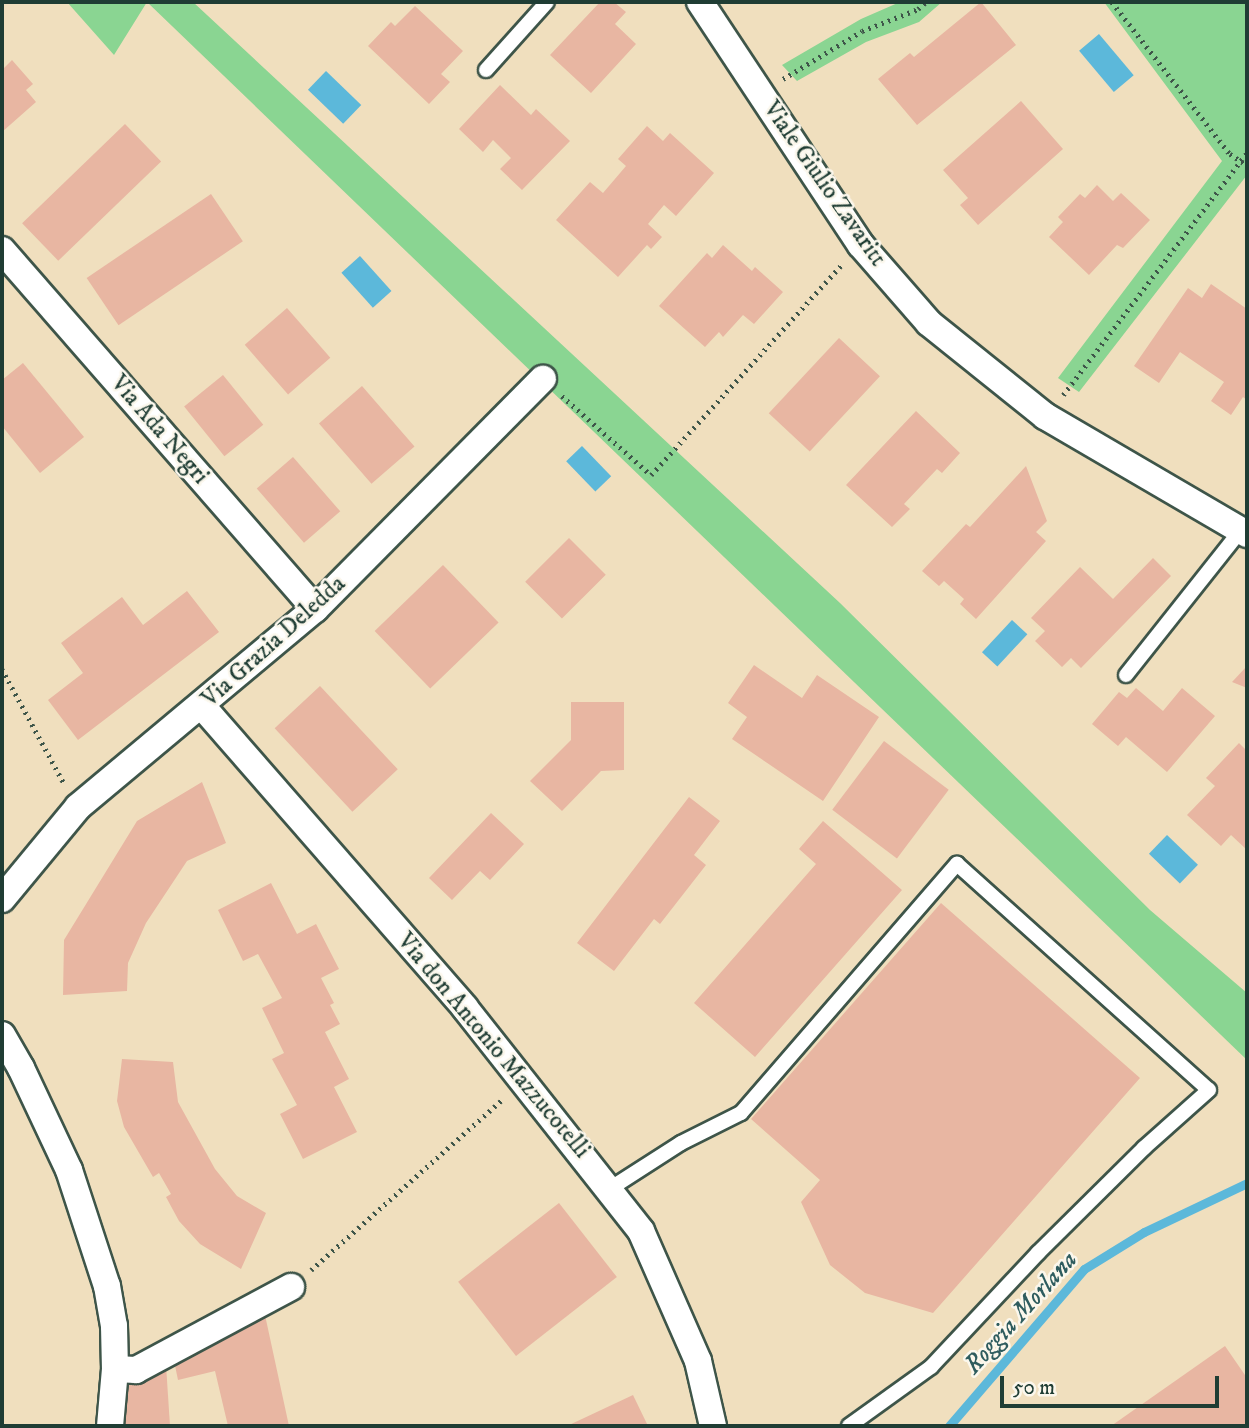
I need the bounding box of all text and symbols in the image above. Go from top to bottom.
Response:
street label: Viale Giulio Zavaritt [756,96,892,272]
street label: Via Ada Negri [104,370,214,490]
street label: Via Grazia Deledda [196,570,352,714]
street label: Via don Antonio Mazzucotelli [390,927,596,1165]
water label: Roggia Morlana [958,1245,1084,1381]
scale bar [1004,1362,1223,1406]
text: 50 m [1013,1375,1055,1401]

